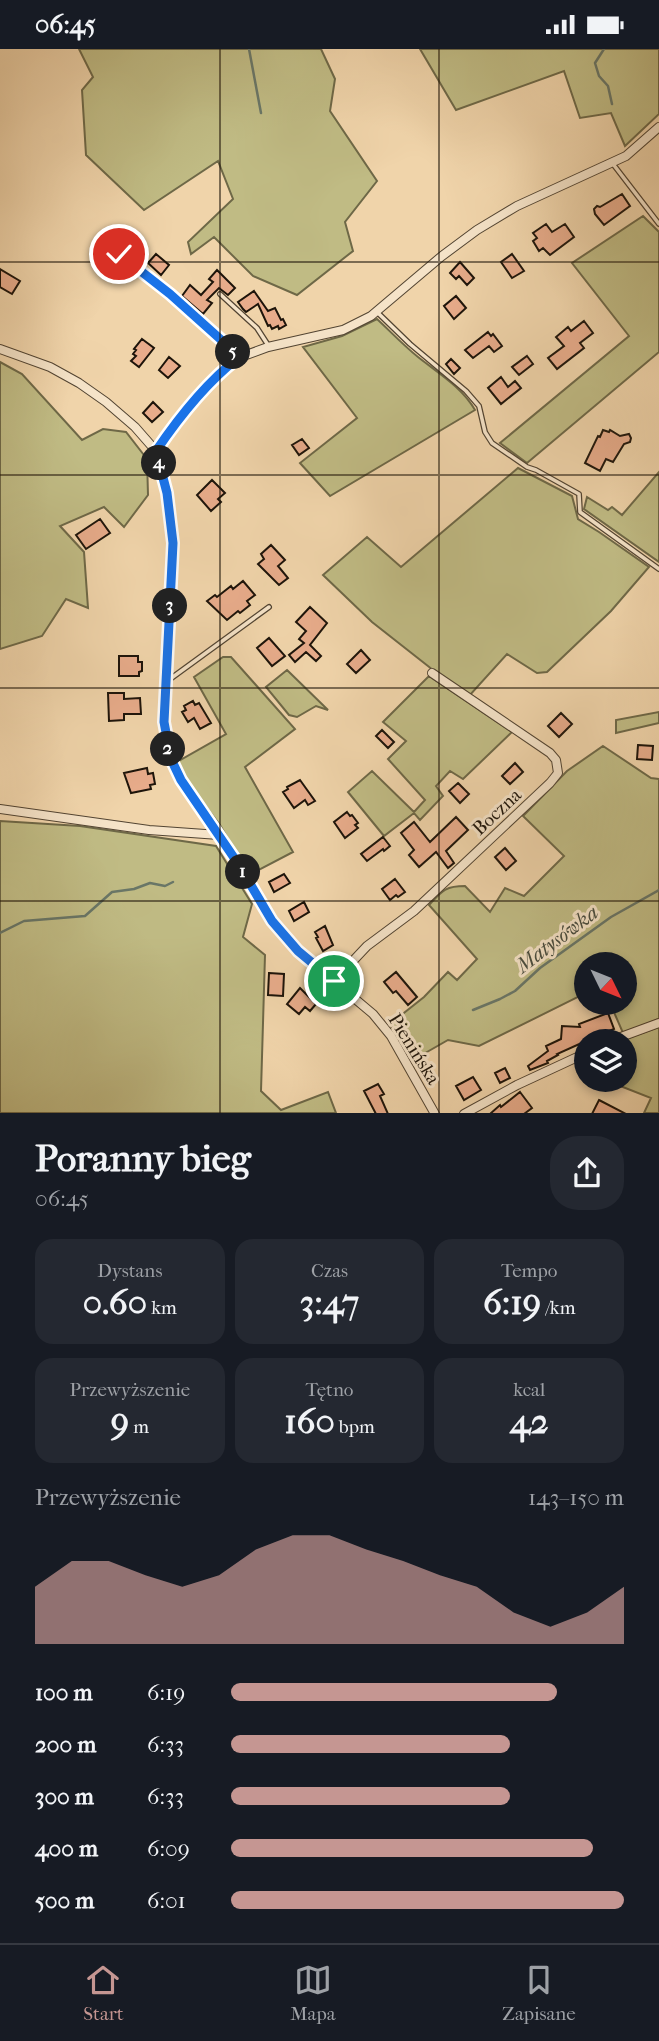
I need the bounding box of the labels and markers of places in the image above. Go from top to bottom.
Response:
pin [89,224,149,284]
pin: 5 [216,335,250,369]
pin: 4 [142,445,176,481]
pin: 3 [152,589,188,623]
pin: 2 [150,731,186,767]
pin: 1 [226,855,260,889]
pin [304,951,364,1011]

